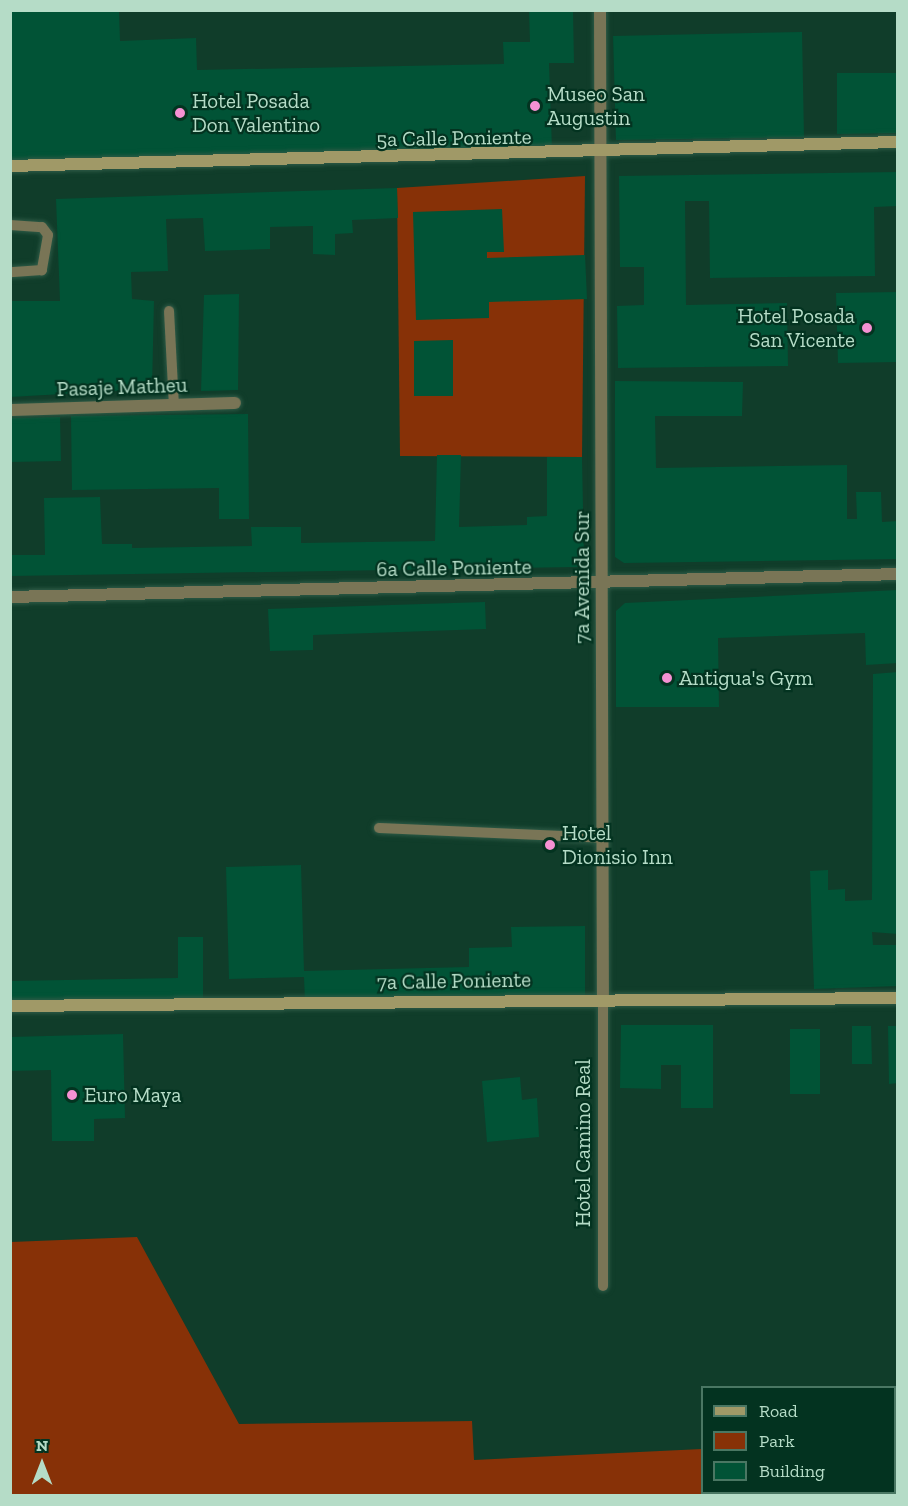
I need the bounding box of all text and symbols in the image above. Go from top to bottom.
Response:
place label: Museo San Augustin [547,81,645,131]
place label: Hotel Posada Don Valentino [192,88,321,138]
marker: Museo San Augustin [528,99,542,113]
marker: Hotel Posada Don Valentino [173,106,187,120]
street label: 5a Calle Poniente [376,124,532,152]
place label: Hotel Posada San Vicente [737,303,855,353]
marker: Hotel Posada San Vicente [860,321,874,335]
street label: Pasaje Matheu [56,372,188,402]
street label: 7a Avenida Sur [569,510,595,644]
street label: 6a Calle Poniente [376,554,532,582]
place label: Antigua's Gym [679,665,813,691]
marker: Antigua's Gym [660,671,674,685]
place label: Hotel Dionisio Inn [562,820,673,870]
marker: Hotel Dionisio Inn [543,838,557,852]
street label: 7a Calle Poniente [377,967,531,995]
street label: Hotel Camino Real [570,1059,596,1227]
place label: Euro Maya [84,1082,181,1108]
marker: Euro Maya [65,1088,79,1102]
legend [701,1386,896,1494]
text: Road [759,1400,798,1422]
text: Park [759,1430,795,1452]
north arrow [12,1434,72,1494]
text: N [36,1436,48,1455]
text: Building [759,1460,825,1482]

